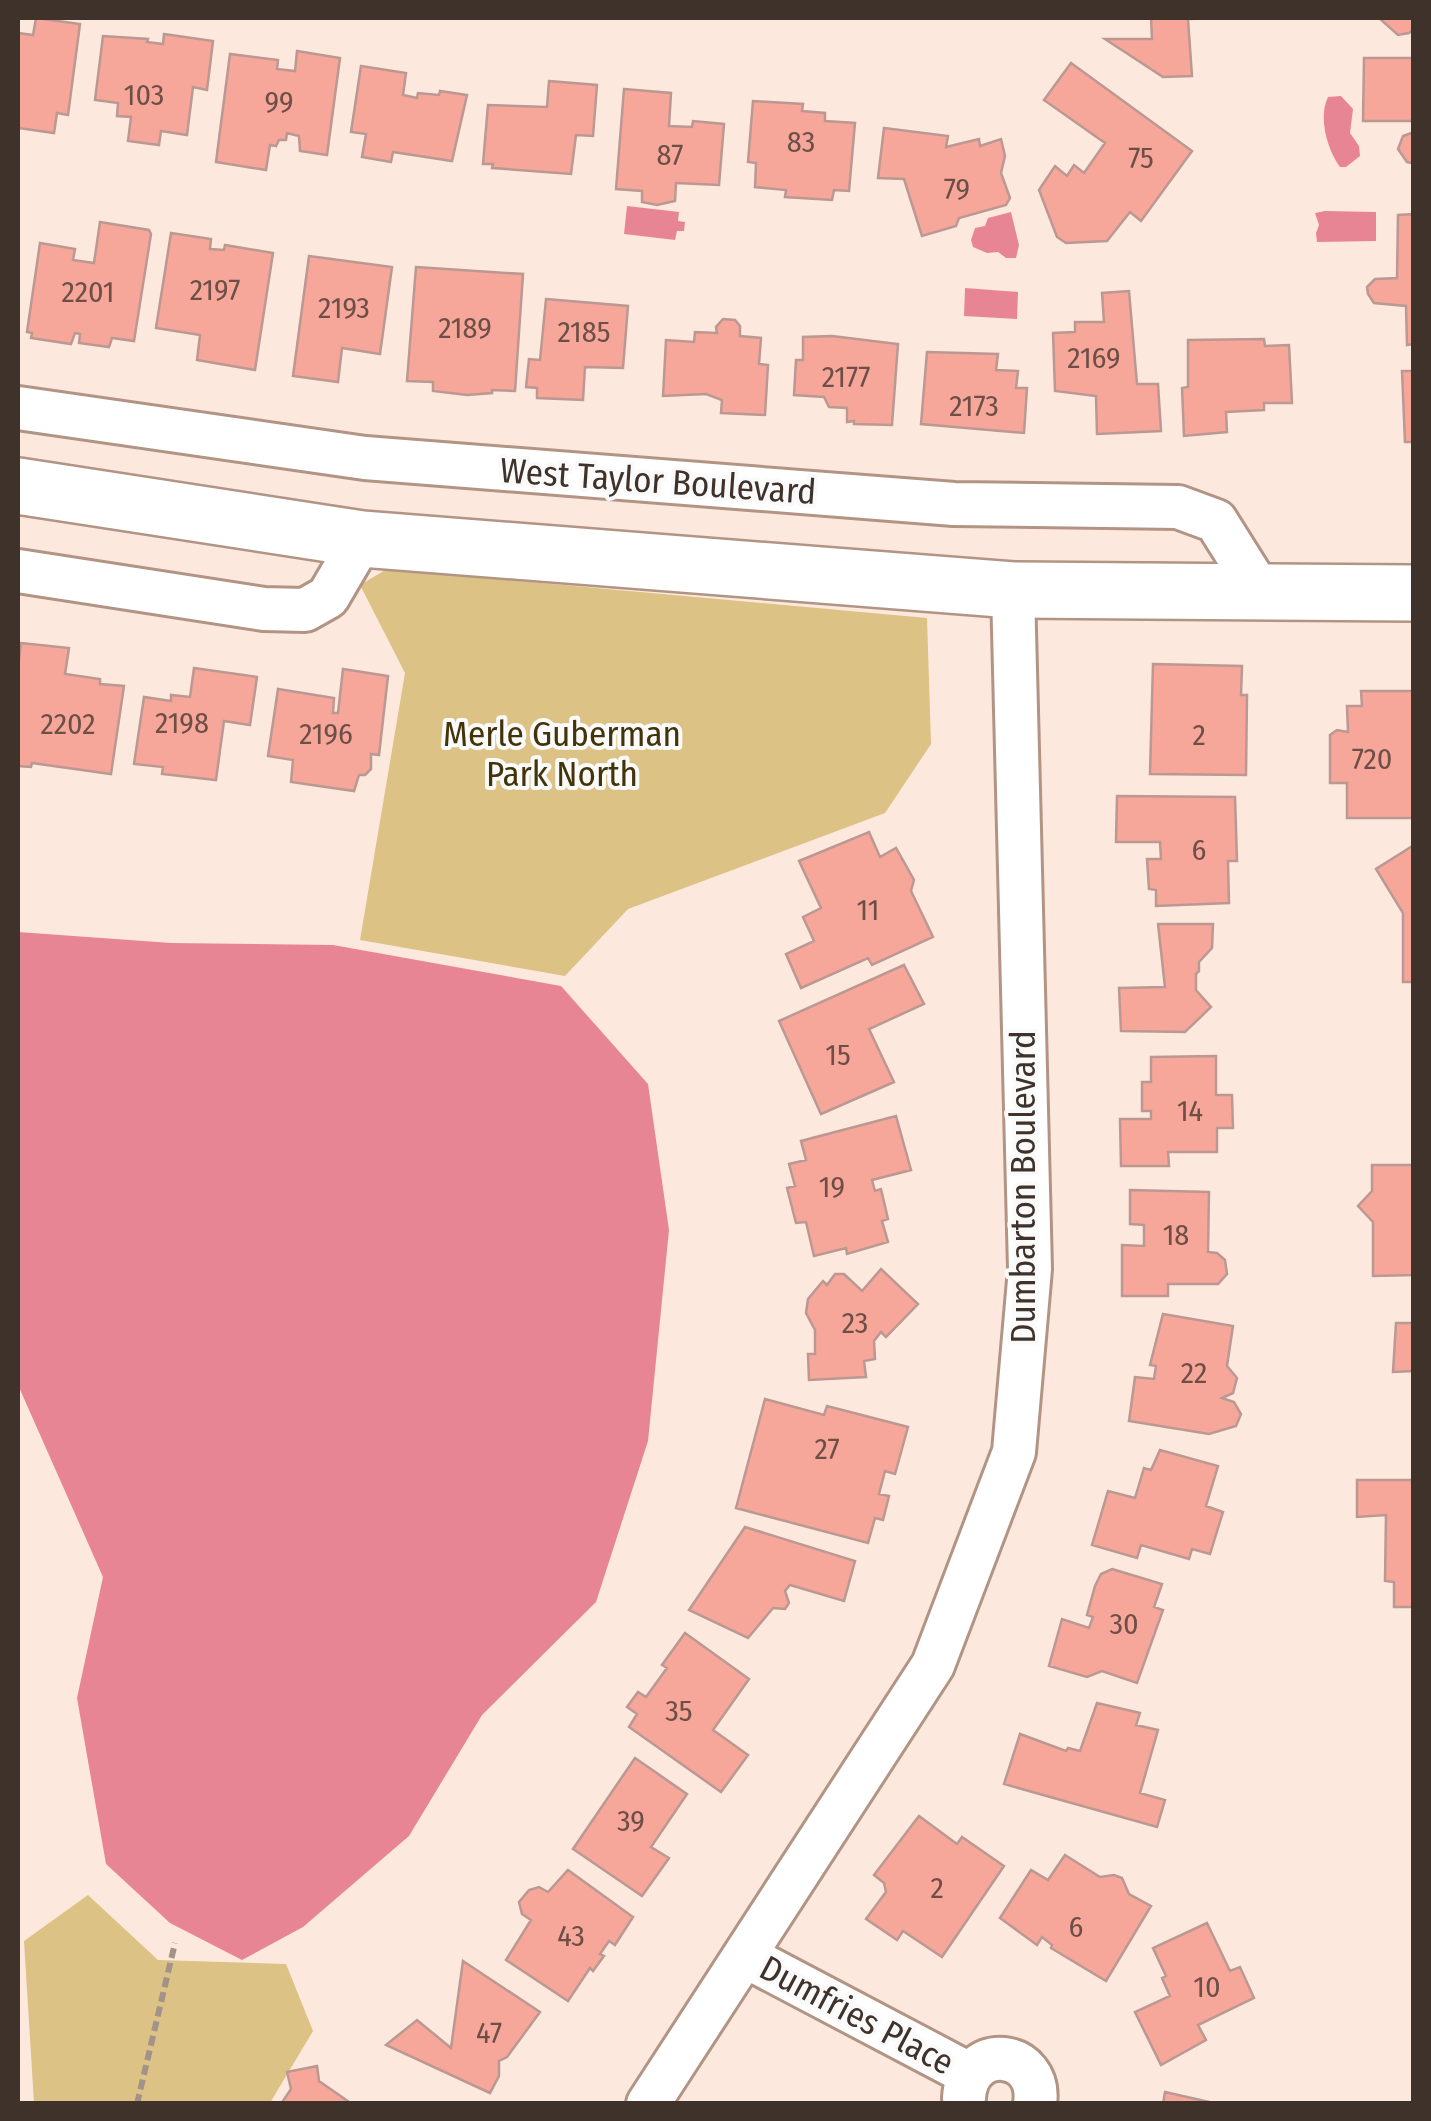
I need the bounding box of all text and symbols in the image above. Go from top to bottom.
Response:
house number: 103 [124,77,164,113]
house number: 99 [264,84,294,120]
house number: 83 [787,124,815,160]
house number: 87 [657,137,683,173]
house number: 75 [1128,140,1154,176]
house number: 79 [944,171,970,207]
house number: 2197 [190,272,240,308]
house number: 2201 [61,274,115,310]
house number: 2193 [318,290,370,326]
house number: 2189 [438,310,492,346]
house number: 2185 [557,314,611,350]
house number: 2169 [1067,340,1121,376]
house number: 2177 [822,359,870,395]
house number: 2173 [949,388,999,424]
street label: West Taylor Boulevard [499,449,817,513]
house number: 2198 [155,705,209,741]
house number: 2202 [41,706,96,742]
park label: Merle Guberman Park North [443,713,681,795]
house number: 2196 [299,716,353,752]
house number: 2 [1192,717,1206,753]
house number: 720 [1352,741,1392,777]
house number: 6 [1192,832,1206,868]
house number: 11 [857,892,879,928]
street label: Dumbarton Boulevard [1002,1030,1044,1344]
house number: 15 [825,1037,851,1073]
house number: 14 [1177,1093,1203,1129]
house number: 19 [819,1169,845,1205]
house number: 18 [1163,1217,1189,1253]
house number: 23 [842,1305,868,1341]
house number: 22 [1181,1355,1207,1391]
house number: 27 [814,1431,840,1467]
house number: 30 [1109,1606,1139,1642]
house number: 35 [665,1693,693,1729]
house number: 39 [617,1803,645,1839]
house number: 2 [930,1870,944,1906]
house number: 6 [1069,1909,1083,1945]
house number: 43 [557,1918,585,1954]
street label: Dumfries Place [753,1946,961,2084]
house number: 10 [1193,1969,1221,2005]
house number: 47 [476,2015,502,2051]

